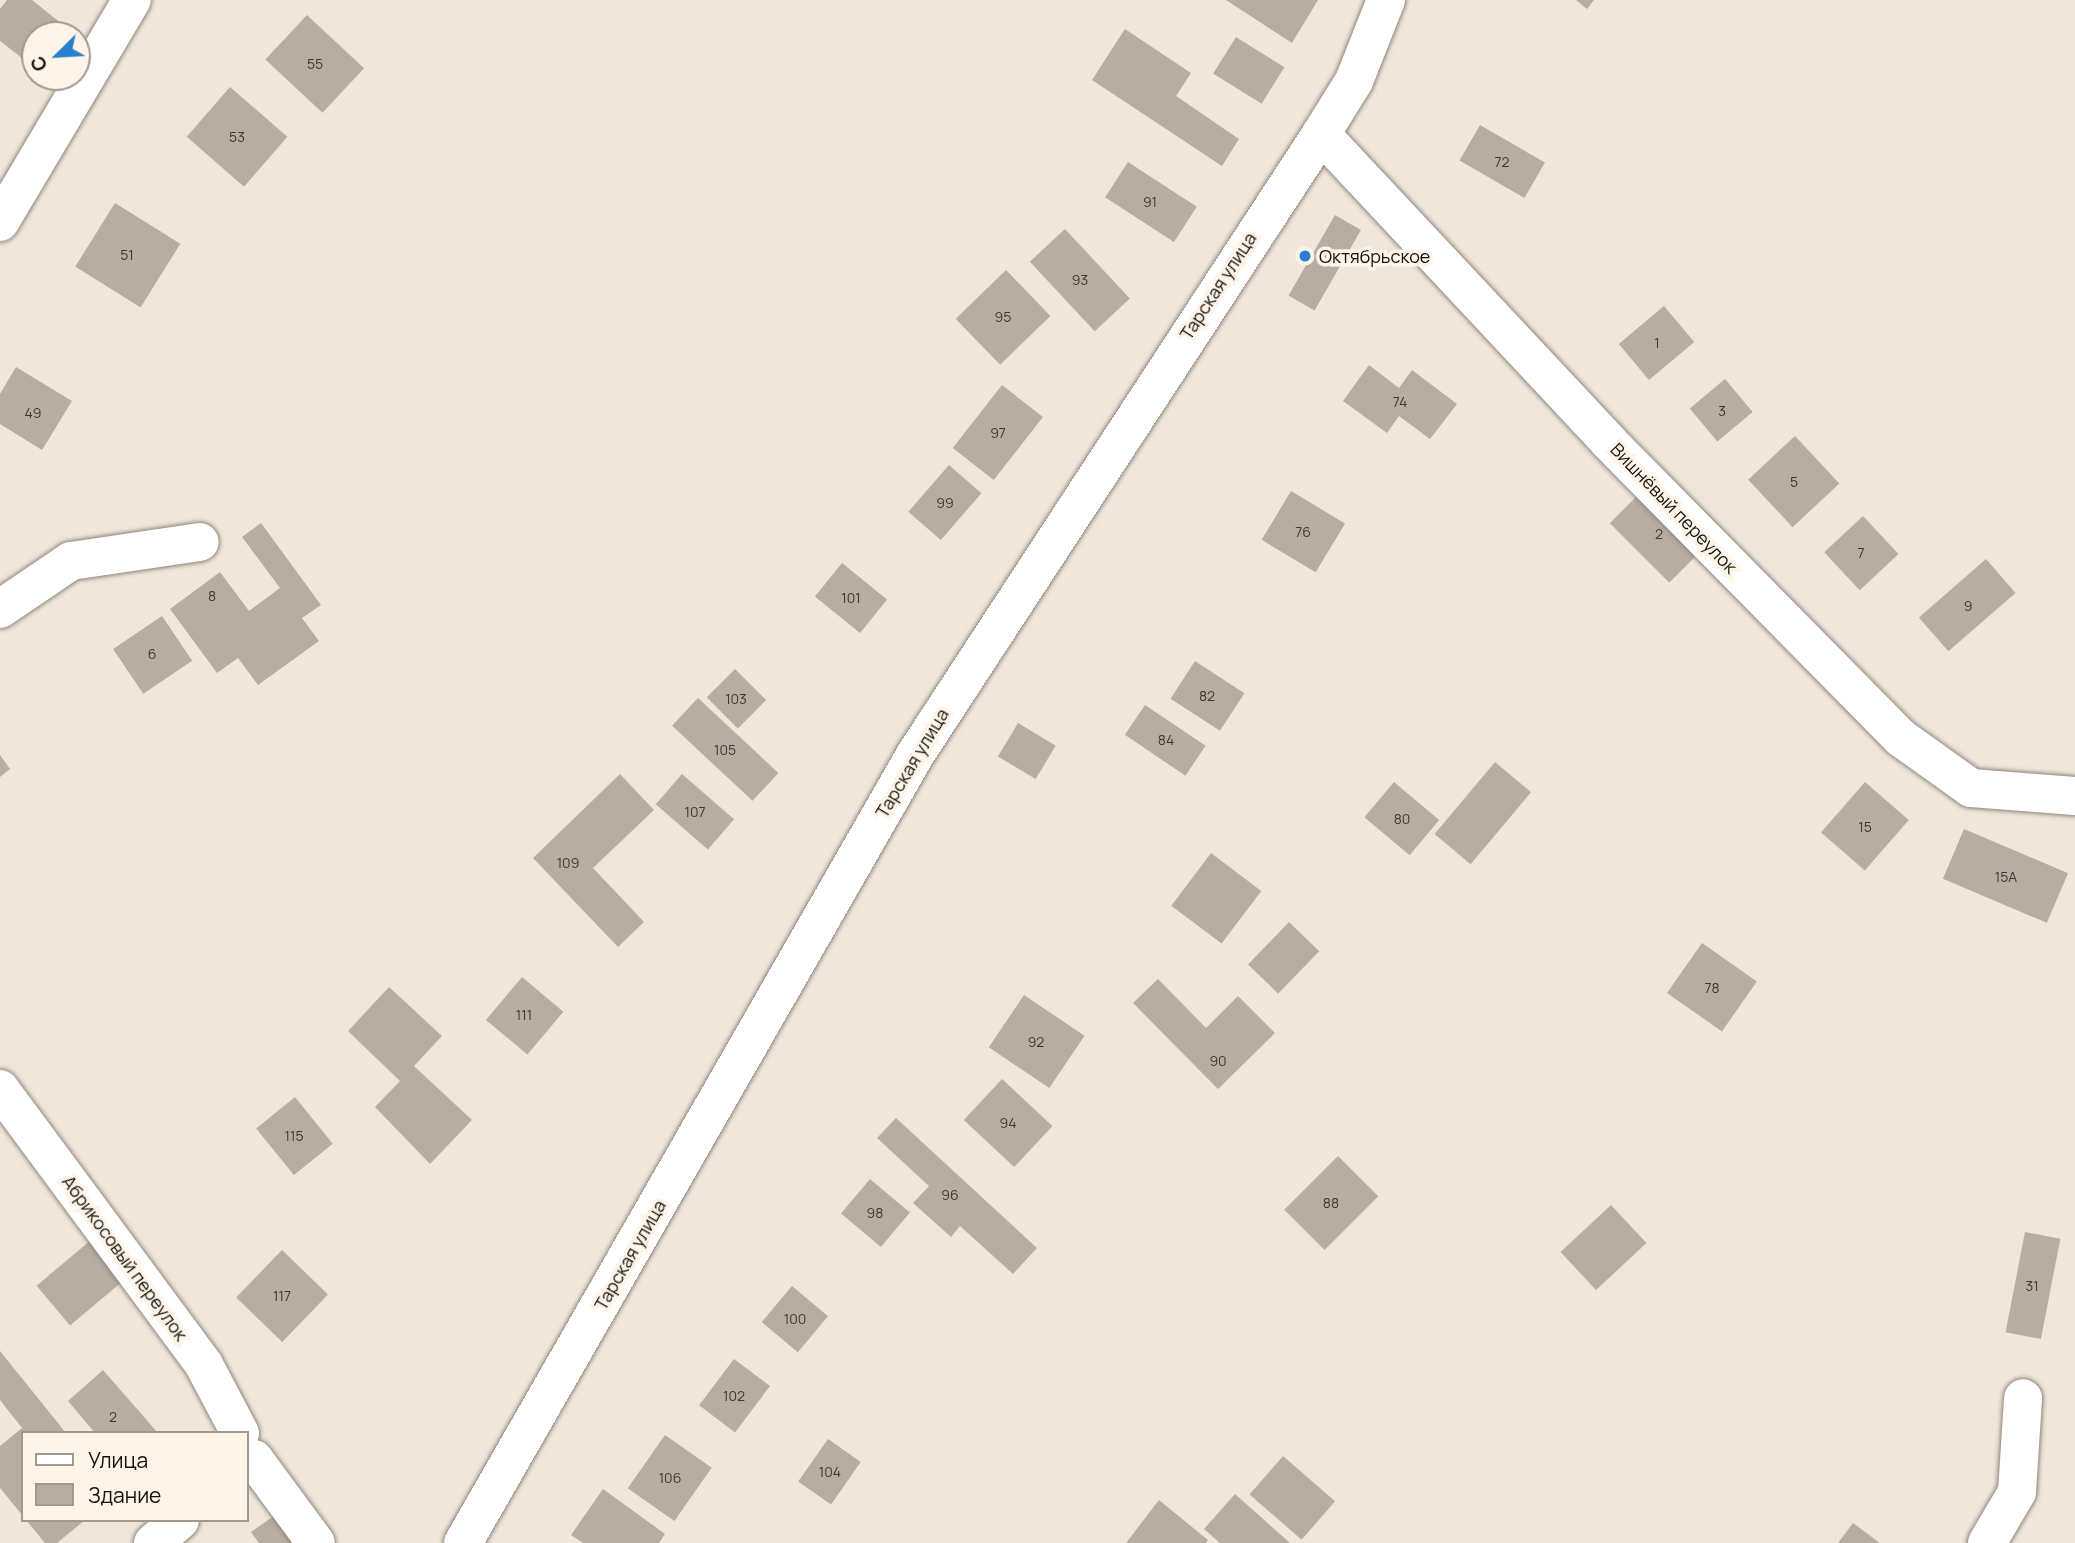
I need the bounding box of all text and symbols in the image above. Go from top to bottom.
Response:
north arrow [21,21,91,91]
text: С [24,52,53,75]
house number: 55 [307,56,323,72]
house number: 53 [229,129,245,145]
house number: 72 [1494,154,1510,170]
house number: 91 [1143,194,1157,210]
street label: Тарская улица [1175,228,1261,344]
place label: Октябрьское [1319,245,1430,267]
house number: 51 [120,247,134,263]
marker: Октябрьское [1297,248,1313,264]
house number: 93 [1072,272,1088,288]
house number: 95 [995,309,1011,325]
house number: 1 [1654,335,1660,351]
house number: 74 [1393,394,1407,410]
house number: 3 [1718,403,1726,419]
house number: 49 [25,405,41,421]
house number: 97 [990,425,1006,441]
street label: Вишнёвый переулок [1606,438,1742,578]
house number: 5 [1790,474,1798,490]
house number: 99 [936,495,954,511]
house number: 76 [1295,524,1311,540]
house number: 2 [1655,526,1663,542]
house number: 7 [1857,545,1865,561]
house number: 8 [208,588,216,604]
house number: 101 [841,590,861,606]
house number: 9 [1964,598,1972,614]
house number: 6 [148,646,156,662]
house number: 82 [1199,688,1215,704]
house number: 103 [725,691,747,707]
street label: Тарская улица [871,705,953,821]
house number: 84 [1158,732,1174,748]
house number: 105 [714,742,736,758]
house number: 107 [684,804,706,820]
house number: 80 [1394,811,1410,827]
house number: 15 [1858,819,1872,835]
house number: 109 [557,855,579,871]
house number: 15А [1995,869,2017,885]
house number: 78 [1704,980,1720,996]
house number: 111 [516,1007,532,1023]
house number: 92 [1028,1034,1044,1050]
house number: 90 [1209,1053,1227,1069]
house number: 94 [1000,1115,1016,1131]
house number: 115 [284,1128,304,1144]
street label: Абрикосовый переулок [58,1171,192,1345]
house number: 96 [941,1187,959,1203]
house number: 88 [1323,1195,1339,1211]
street label: Тарская улица [590,1196,670,1314]
house number: 98 [867,1205,883,1221]
house number: 31 [2025,1278,2039,1294]
house number: 117 [273,1288,291,1304]
house number: 100 [784,1311,806,1327]
house number: 102 [723,1388,745,1404]
house number: 2 [109,1409,117,1425]
legend [21,1431,248,1522]
text: Улица [88,1446,148,1474]
house number: 104 [819,1464,841,1480]
house number: 106 [659,1470,681,1486]
text: Здание [88,1481,161,1509]

